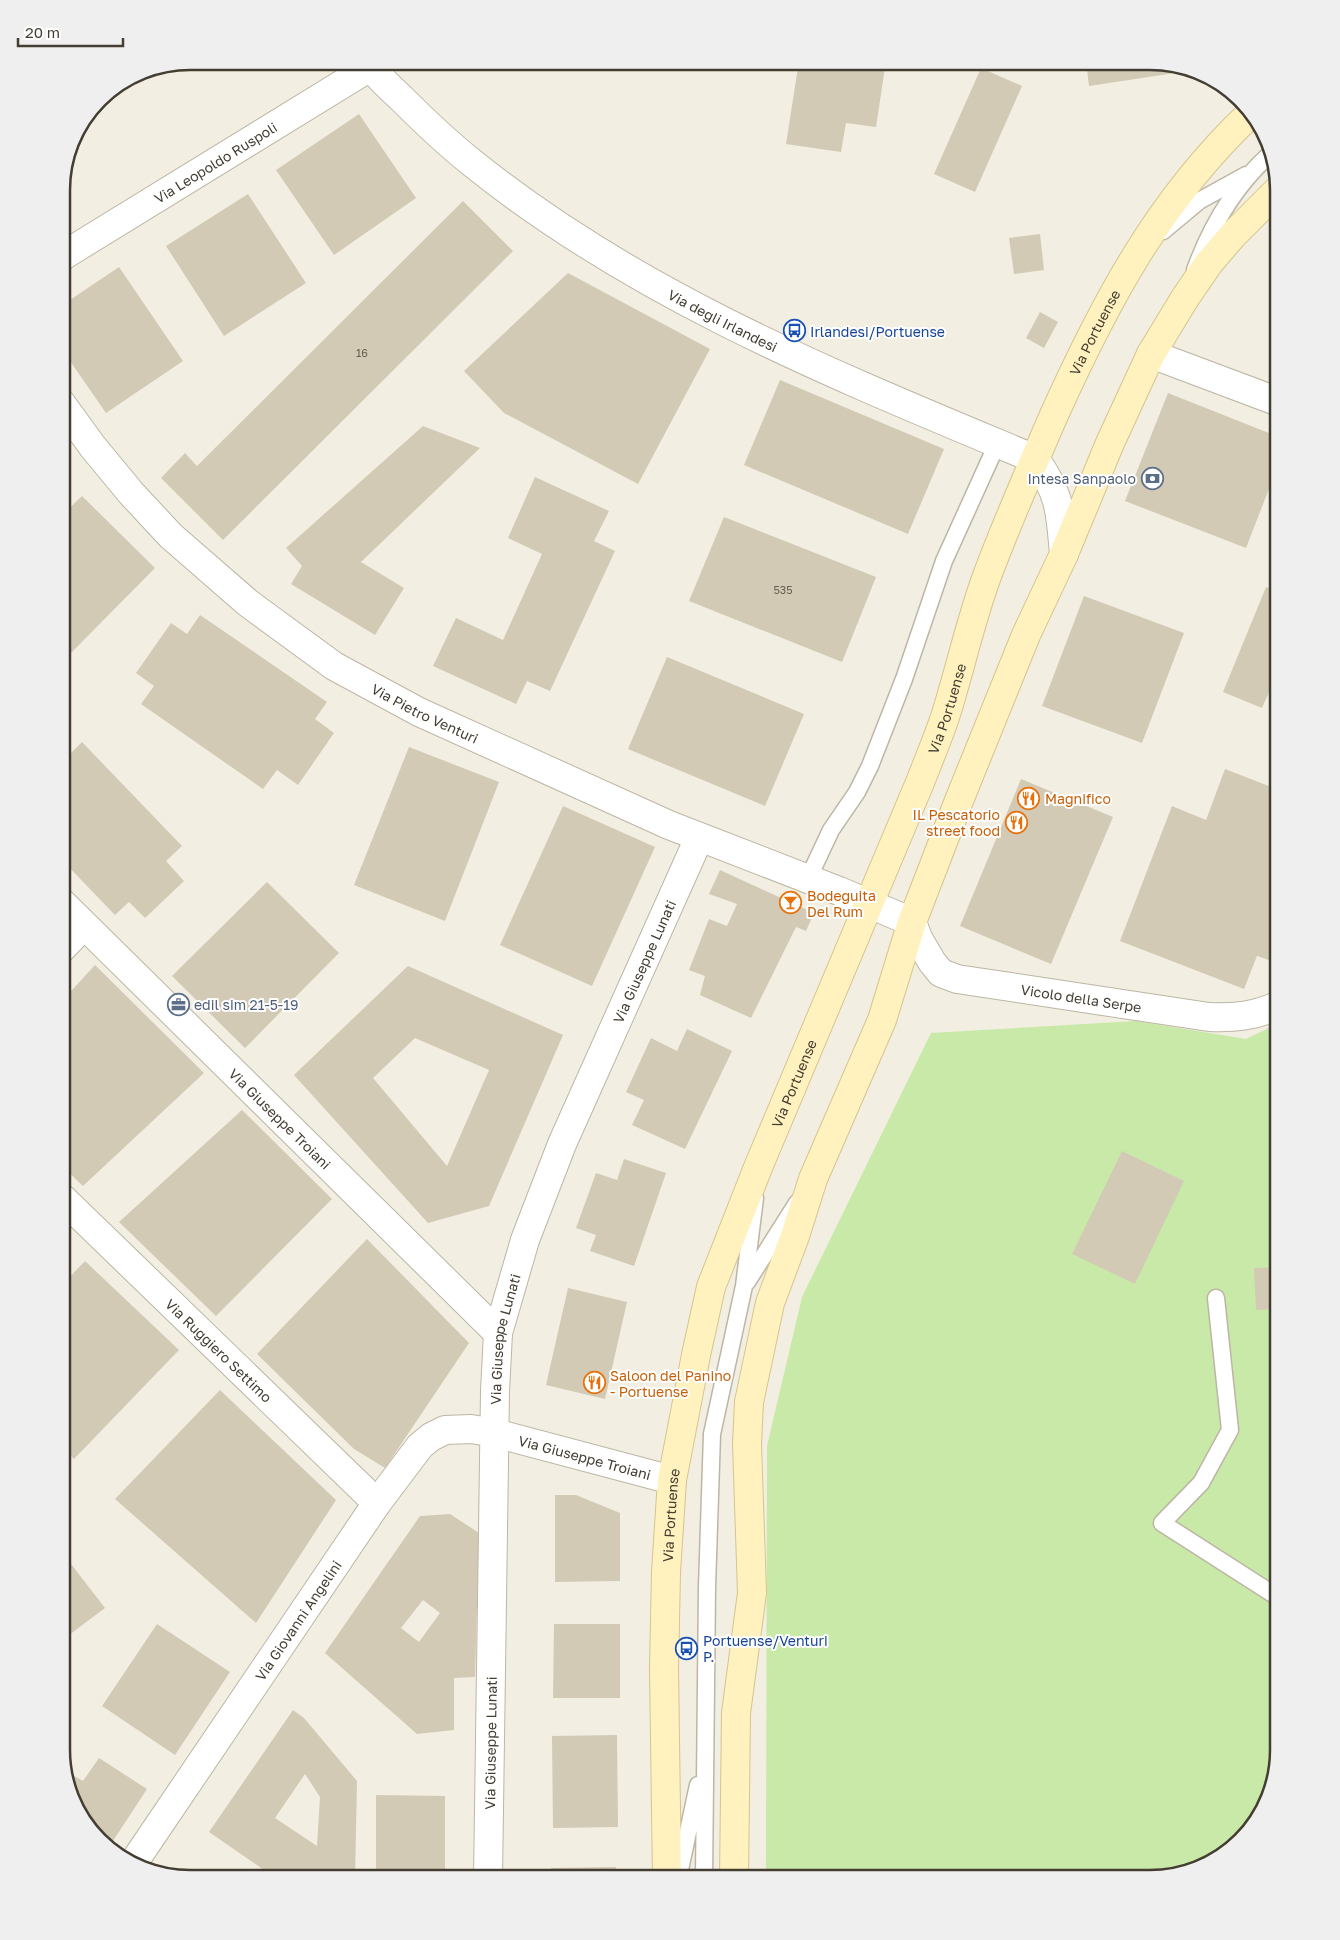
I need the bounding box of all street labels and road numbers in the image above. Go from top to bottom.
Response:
street label: Via Leopoldo Ruspoli [151,118,280,206]
street label: Via degli Irlandesi [665,285,780,355]
street label: Via Portuense [1065,286,1123,378]
street label: Via Portuense [924,661,969,756]
street label: Via Pietro Venturi [369,679,481,746]
street label: Via Giuseppe Lunati [609,897,679,1026]
street label: Vicolo della Serpe [1020,980,1143,1015]
street label: Via Portuense [767,1037,820,1130]
street label: Via Giuseppe Troiani [226,1064,335,1172]
street label: Via Giuseppe Lunati [486,1272,523,1405]
street label: Via Ruggiero Settimo [162,1295,276,1405]
street label: Via Giuseppe Troiani [517,1431,653,1483]
street label: Via Portuense [658,1467,683,1563]
street label: Via Giovanni Angelini [251,1557,344,1684]
street label: Via Giuseppe Lunati [480,1676,499,1810]

